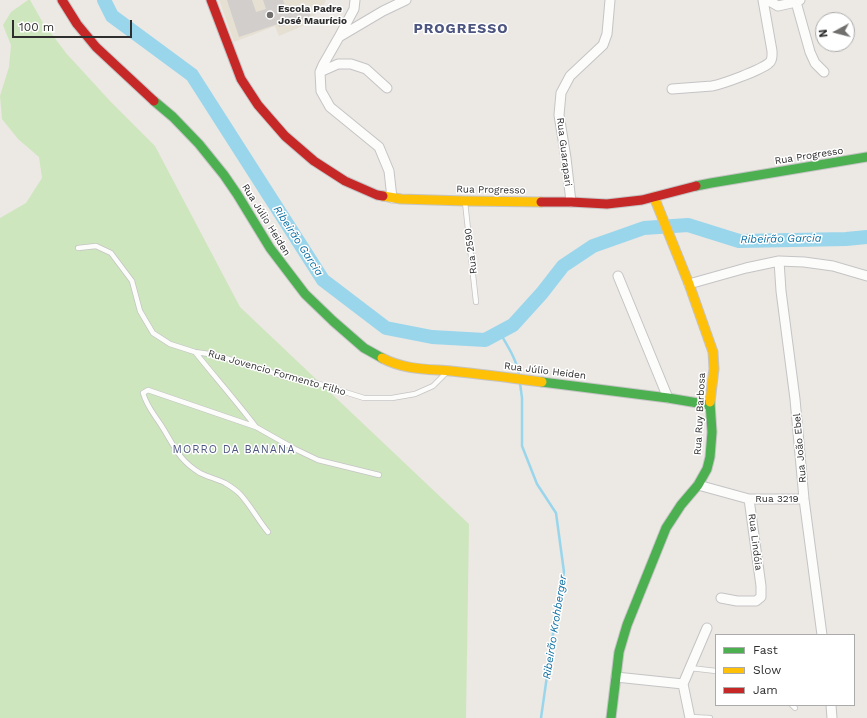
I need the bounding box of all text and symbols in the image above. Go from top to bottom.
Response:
place label: Escola Padre José Maurício [278,3,347,26]
marker: Escola Padre José Maurício [265,10,275,20]
scale bar [14,12,134,38]
north arrow [815,12,855,52]
text: 100 m [19,20,54,34]
district label: PROGRESSO [413,21,509,37]
text: N [817,29,831,38]
street label: Rua Guarapari [554,117,574,187]
street label: Rua Progresso [774,145,844,167]
street label: Rua Júlio Heiden [239,182,293,258]
street label: Rua Progresso [456,183,526,197]
water label: Ribeirão Garcia [270,203,326,279]
street label: Rua 2590 [462,228,480,274]
water label: Ribeirão Garcia [740,232,822,246]
street label: Rua Jovencio Formento Filho [207,348,347,398]
street label: Rua Júlio Heiden [503,360,587,382]
street label: Rua Ruy Barbosa [692,372,708,456]
street label: Rua João Ebel [791,413,809,483]
district label: MORRO DA BANANA [173,443,295,457]
street label: Rua 3219 [755,493,799,505]
street label: Rua Lindóia [746,513,764,571]
water label: Ribeirão Krohberger [540,574,570,680]
legend [715,634,855,706]
text: Fast [753,643,778,657]
text: Slow [753,663,781,677]
text: Jam [753,683,778,697]

